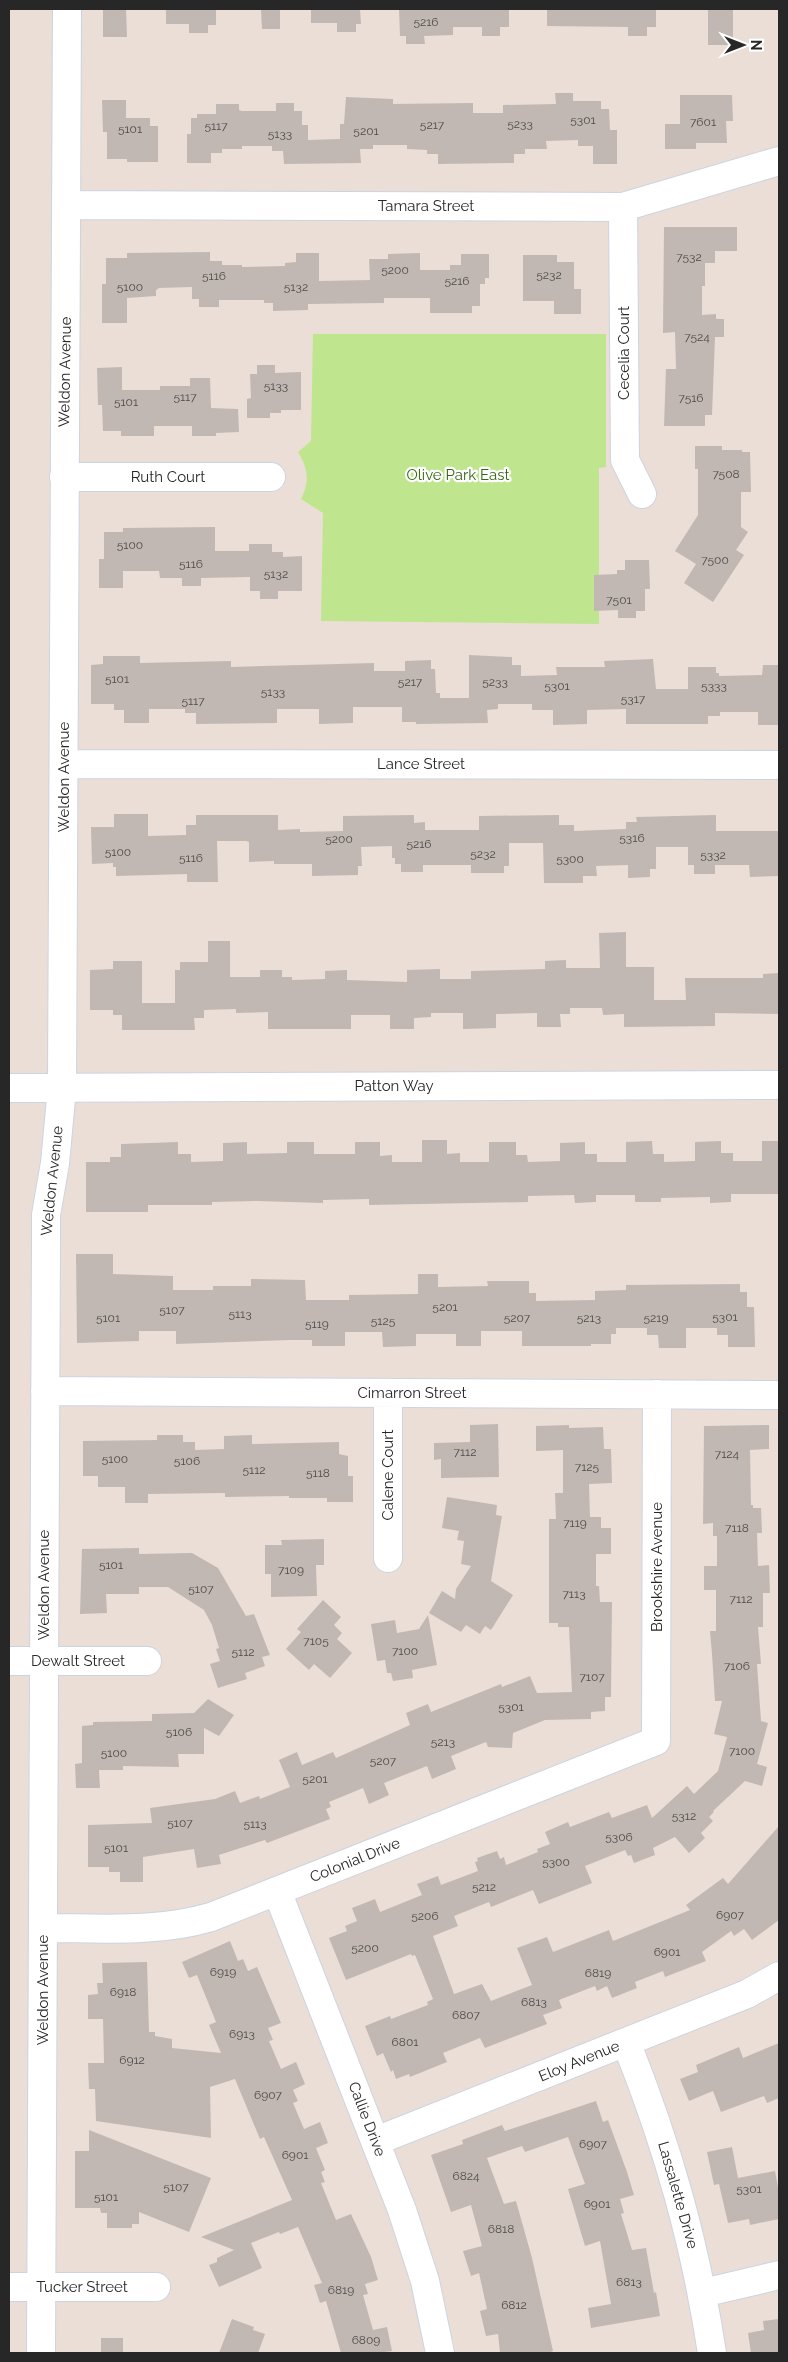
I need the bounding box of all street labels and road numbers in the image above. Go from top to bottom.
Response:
street label: Tamara Street [378,197,474,215]
street label: Cecelia Court [615,306,633,400]
street label: Weldon Avenue [55,316,75,427]
street label: Ruth Court [131,468,205,486]
street label: Weldon Avenue [55,722,73,832]
street label: Lance Street [377,755,465,773]
street label: Patton Way [354,1077,434,1095]
street label: Weldon Avenue [37,1125,67,1237]
street label: Cimarron Street [358,1384,466,1402]
street label: Calene Court [379,1429,397,1521]
street label: Brookshire Avenue [648,1502,666,1632]
street label: Weldon Avenue [35,1530,53,1640]
street label: Dewalt Street [31,1652,125,1670]
street label: Colonial Drive [307,1834,403,1886]
street label: Weldon Avenue [34,1935,52,2045]
street label: Eloy Avenue [536,2037,622,2085]
street label: Callie Drive [345,2079,390,2159]
street label: Lassalette Drive [654,2139,702,2251]
street label: Tucker Street [36,2278,128,2296]

